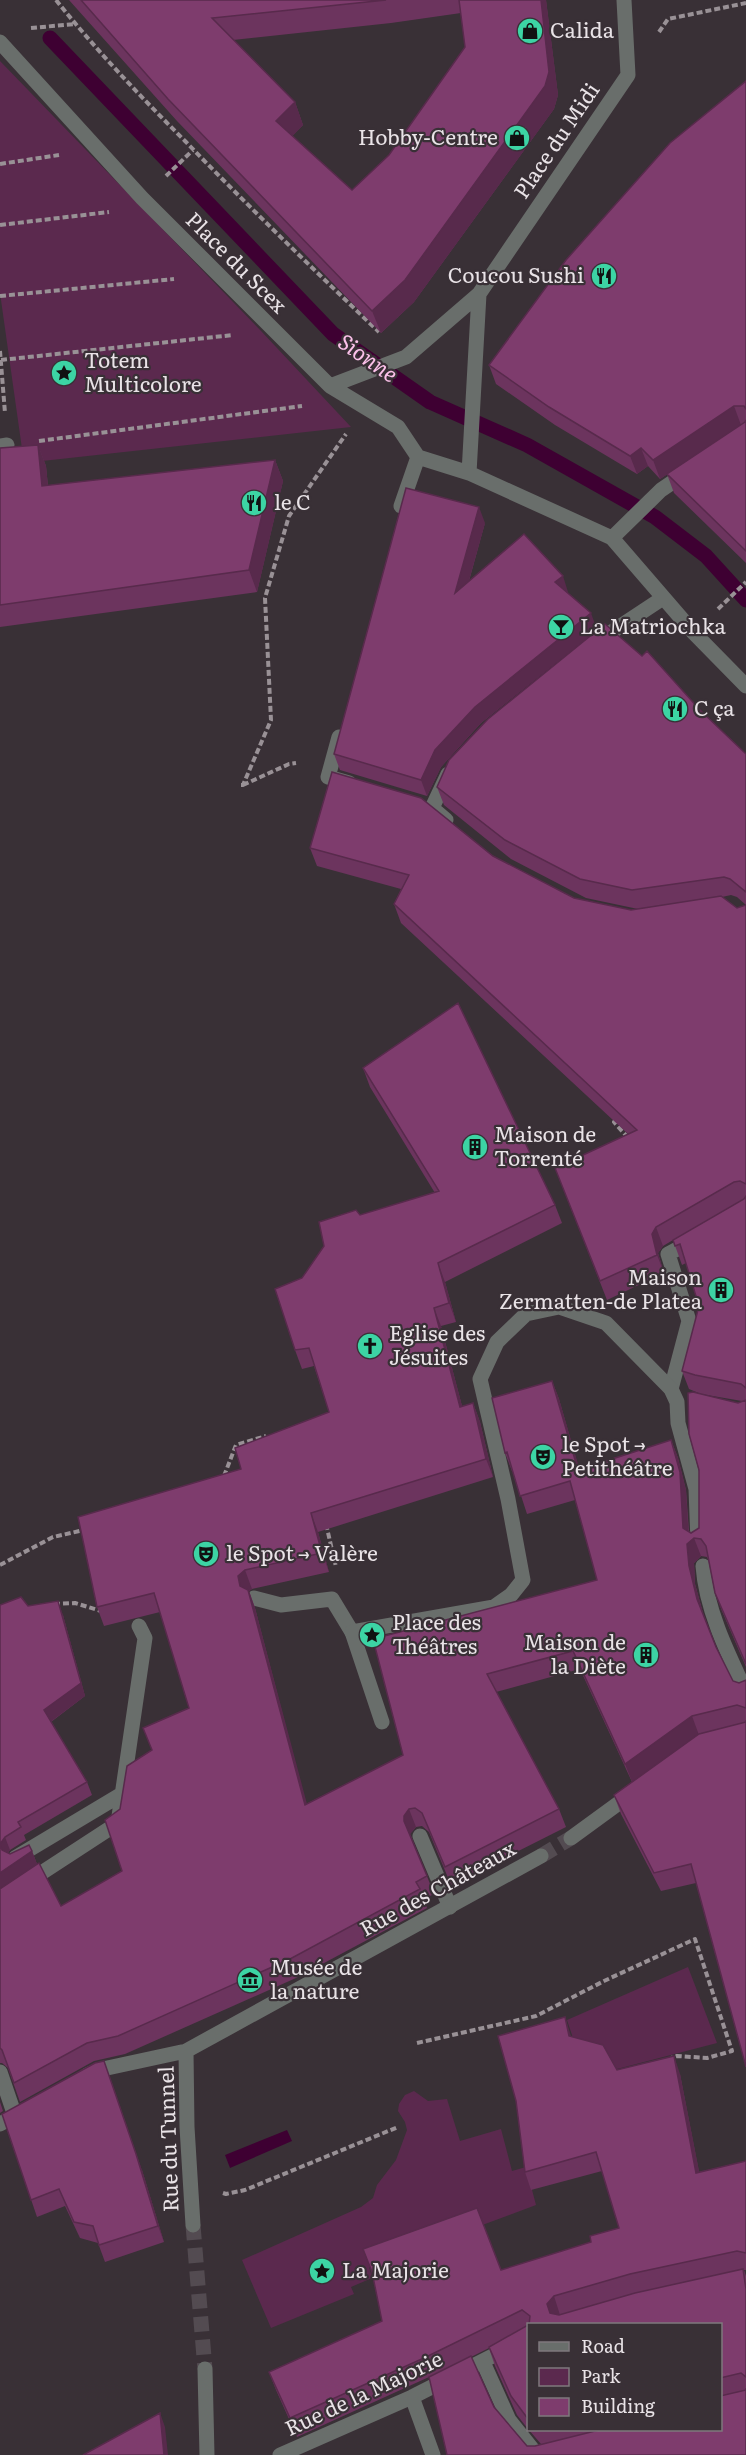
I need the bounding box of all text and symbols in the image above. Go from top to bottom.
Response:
place label: Calida [550,13,615,44]
shop icon: Calida [515,16,545,46]
street label: Place du Midi [505,75,605,204]
place label: Hobby-Centre [358,120,498,151]
shop icon: Hobby-Centre [502,123,532,153]
street label: Place du Scex [180,204,295,319]
place label: Coucou Sushi [448,258,584,289]
restaurant icon: Coucou Sushi [589,261,619,291]
water label: Sionne [332,324,405,389]
place label: Totem Multicolore [84,343,202,398]
place icon: Totem Multicolore [49,358,79,388]
place label: le C [274,485,311,516]
restaurant icon: le C [239,488,269,518]
place label: La Matriochka [580,609,727,640]
bar icon: La Matriochka [546,612,576,642]
place label: C ça [694,691,735,722]
restaurant icon: C ça [660,694,690,724]
place label: Maison de Torrenté [494,1117,596,1172]
building icon: Maison de Torrenté [460,1132,490,1162]
place label: Maison Zermatten-de Platea [499,1260,703,1315]
building icon: Maison Zermatten-de Platea [706,1275,736,1305]
place label: Eglise des Jésuites [389,1316,485,1371]
church icon: Eglise des Jésuites [355,1331,385,1361]
place label: le Spot → Petithéâtre [562,1427,673,1482]
theatre icon: le Spot → Petithéâtre [528,1442,558,1472]
place label: le Spot → Valère [226,1536,378,1567]
theatre icon: le Spot → Valère [191,1539,221,1569]
place label: Place des Théâtres [392,1605,481,1660]
place icon: Place des Théâtres [357,1620,387,1650]
place label: Maison de la Diète [524,1625,626,1680]
building icon: Maison de la Diète [631,1640,661,1670]
street label: Rue des Châteaux [353,1831,520,1943]
place label: Musée de la nature [270,1950,362,2005]
museum icon: Musée de la nature [235,1965,265,1995]
street label: Rue du Tunnel [148,2065,185,2213]
place label: La Majorie [342,2253,449,2284]
place icon: La Majorie [307,2256,337,2286]
legend [527,2323,722,2431]
text: Road [581,2332,625,2359]
street label: Rue de la Majorie [279,2342,447,2442]
text: Park [581,2362,622,2389]
text: Building [581,2392,656,2419]

